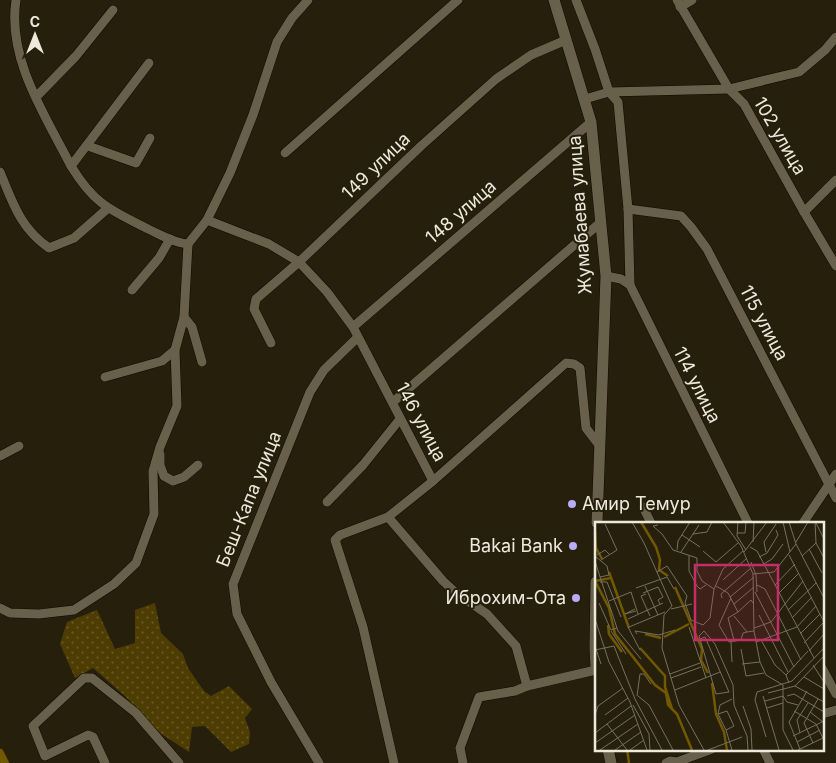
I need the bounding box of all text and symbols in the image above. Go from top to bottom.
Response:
north arrow [10,10,60,60]
text: С [30,13,40,30]
street label: 102 улица [750,93,811,178]
street label: 149 улица [337,128,414,203]
street label: Жумабаева улица [563,135,596,295]
street label: 148 улица [421,175,500,248]
street label: 115 улица [736,282,793,364]
street label: 114 улица [669,343,726,426]
street label: 146 улица [392,379,451,465]
street label: Беш-Капа улица [212,428,285,570]
place label: Амир Темур [582,493,691,514]
marker: Амир Темур [566,498,578,510]
inset map [595,522,824,750]
place label: Bakai Bank [469,535,563,556]
marker: Bakai Bank [567,540,579,552]
place label: Иброхим-Ота [446,587,566,608]
marker: Иброхим-Ота [570,592,582,604]

